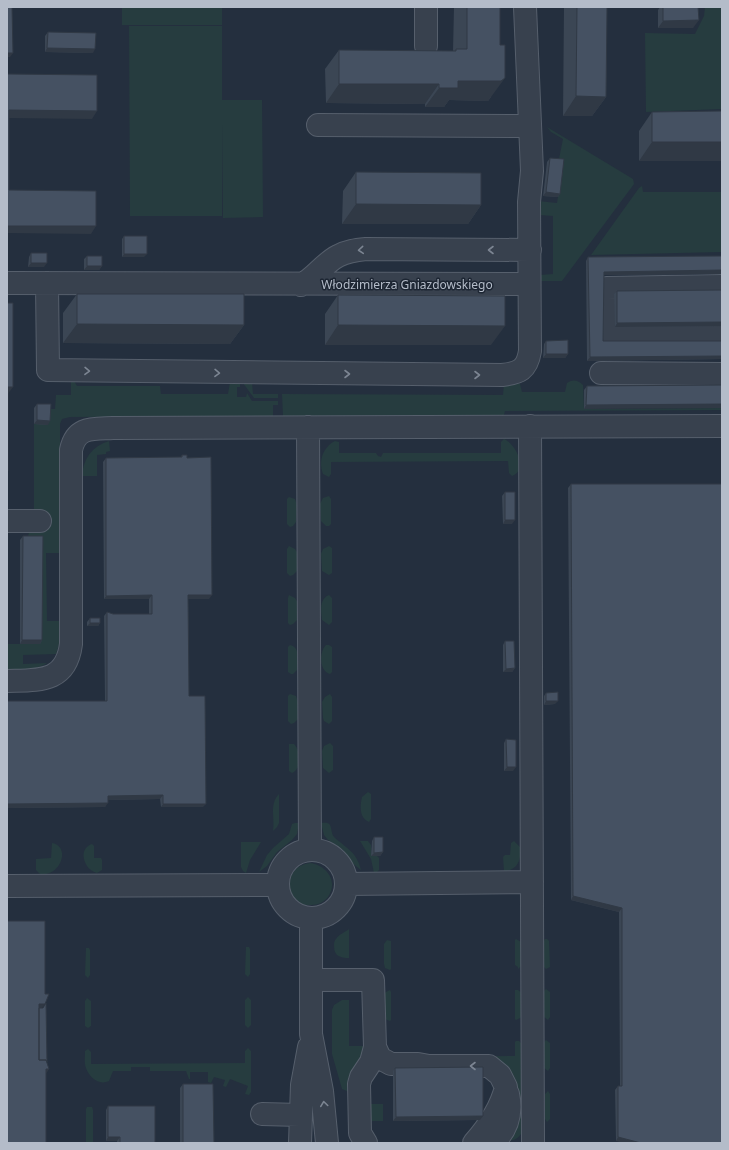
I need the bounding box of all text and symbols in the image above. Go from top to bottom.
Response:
one-way arrow [358,245,364,254]
one-way arrow [488,246,494,254]
street label: Włodzimierza Gniazdowskiego [321,276,493,293]
one-way arrow [84,367,90,375]
one-way arrow [214,369,220,377]
one-way arrow [344,370,350,378]
one-way arrow [474,371,480,379]
one-way arrow [470,1062,476,1070]
one-way arrow [320,1101,329,1107]

